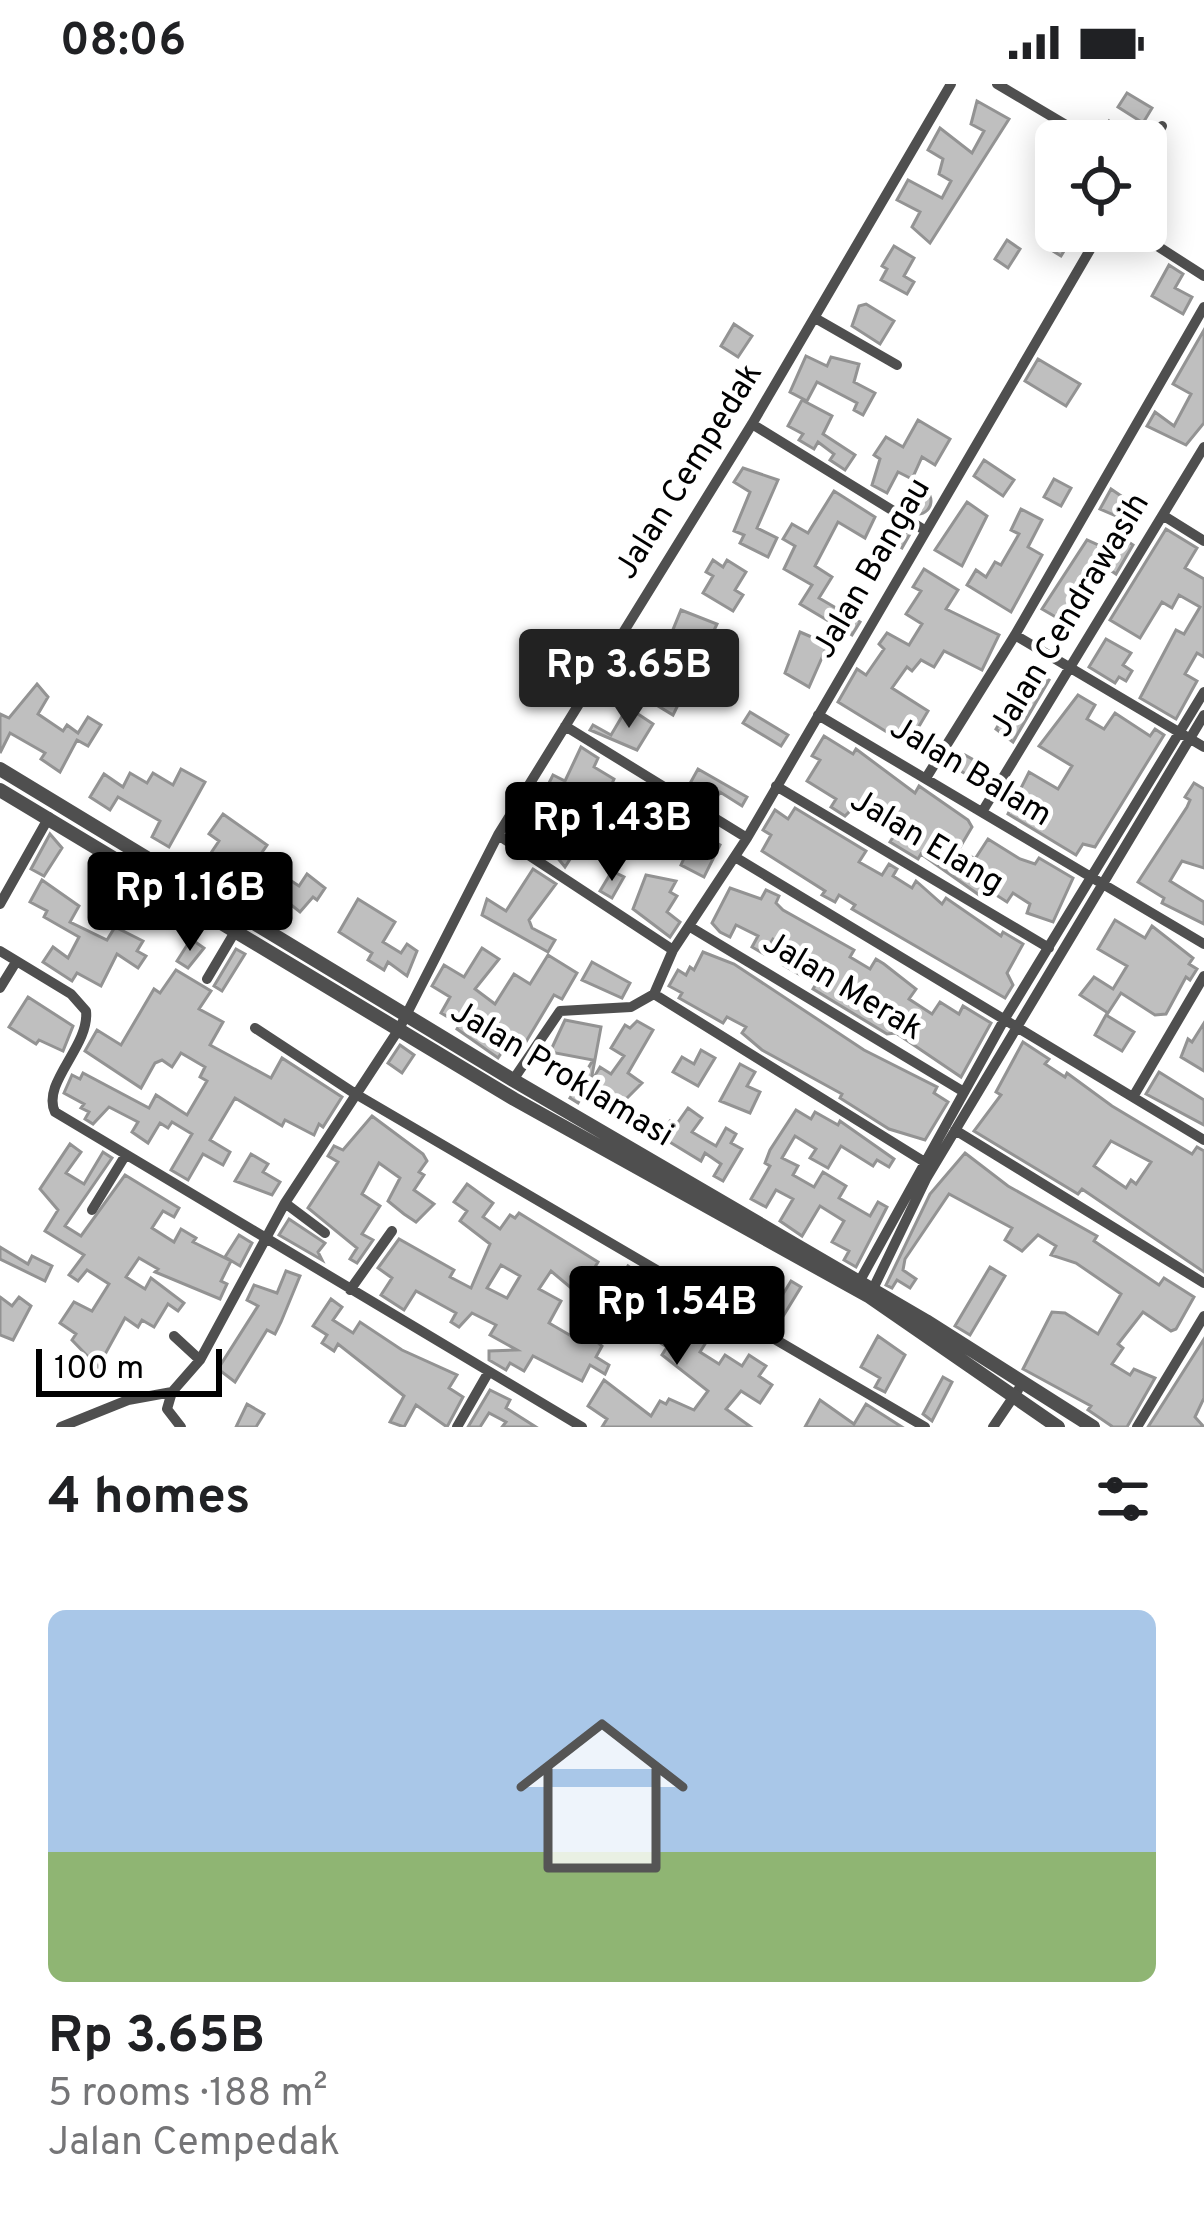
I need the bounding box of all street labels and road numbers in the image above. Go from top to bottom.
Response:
street label: Jalan Cempedak [607,356,773,588]
street label: Jalan Bangau [804,471,942,667]
street label: Jalan Cendrawasih [982,486,1160,746]
street label: Jalan Balam [881,708,1059,838]
street label: Jalan Elang [841,781,1011,905]
street label: Jalan Merak [754,923,930,1051]
street label: Jalan Proklamasi [442,992,680,1158]

